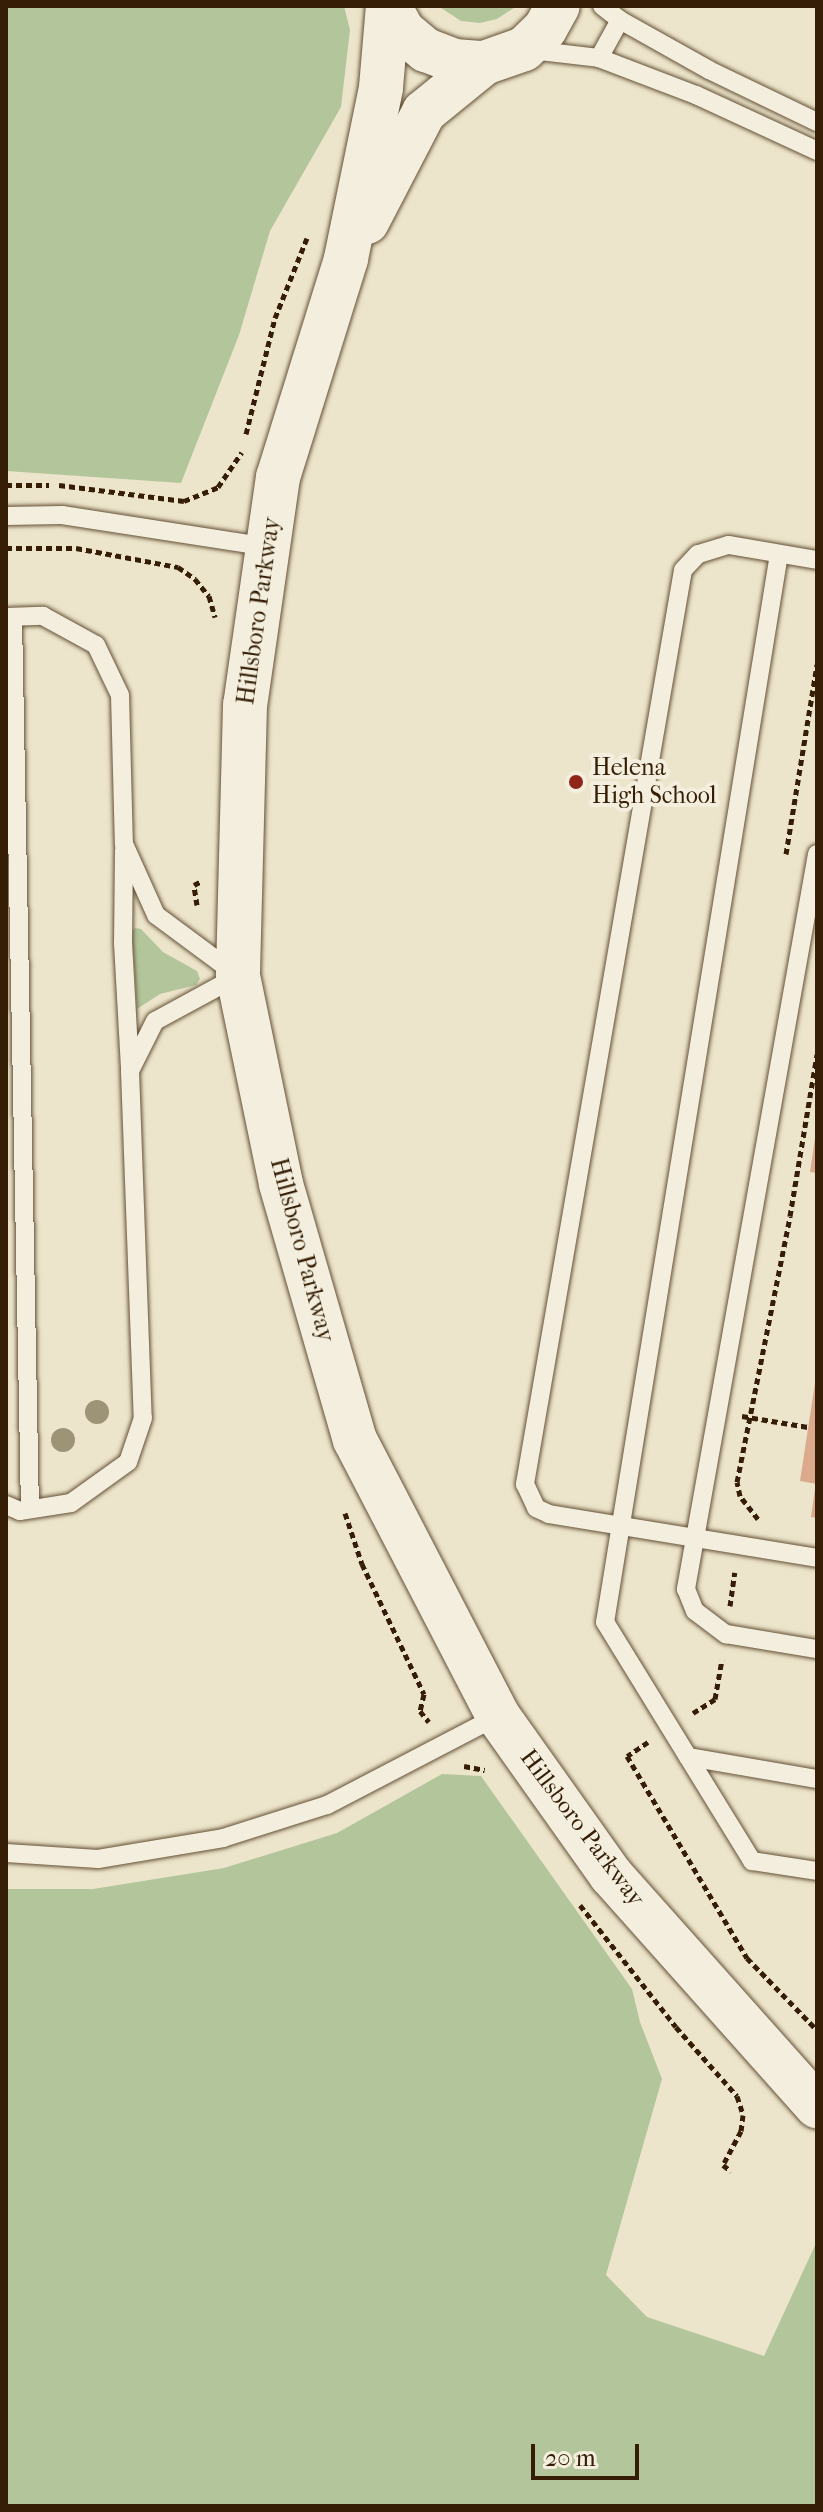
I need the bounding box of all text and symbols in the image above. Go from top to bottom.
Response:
street label: Hillsboro Parkway [232,515,286,707]
place label: Helena High School [592,754,716,810]
marker: Helena High School [567,773,585,791]
street label: Hillsboro Parkway [264,1155,340,1345]
street label: Hillsboro Parkway [514,1744,650,1912]
scale bar [535,2428,643,2478]
text: 20 m [545,2444,596,2472]

